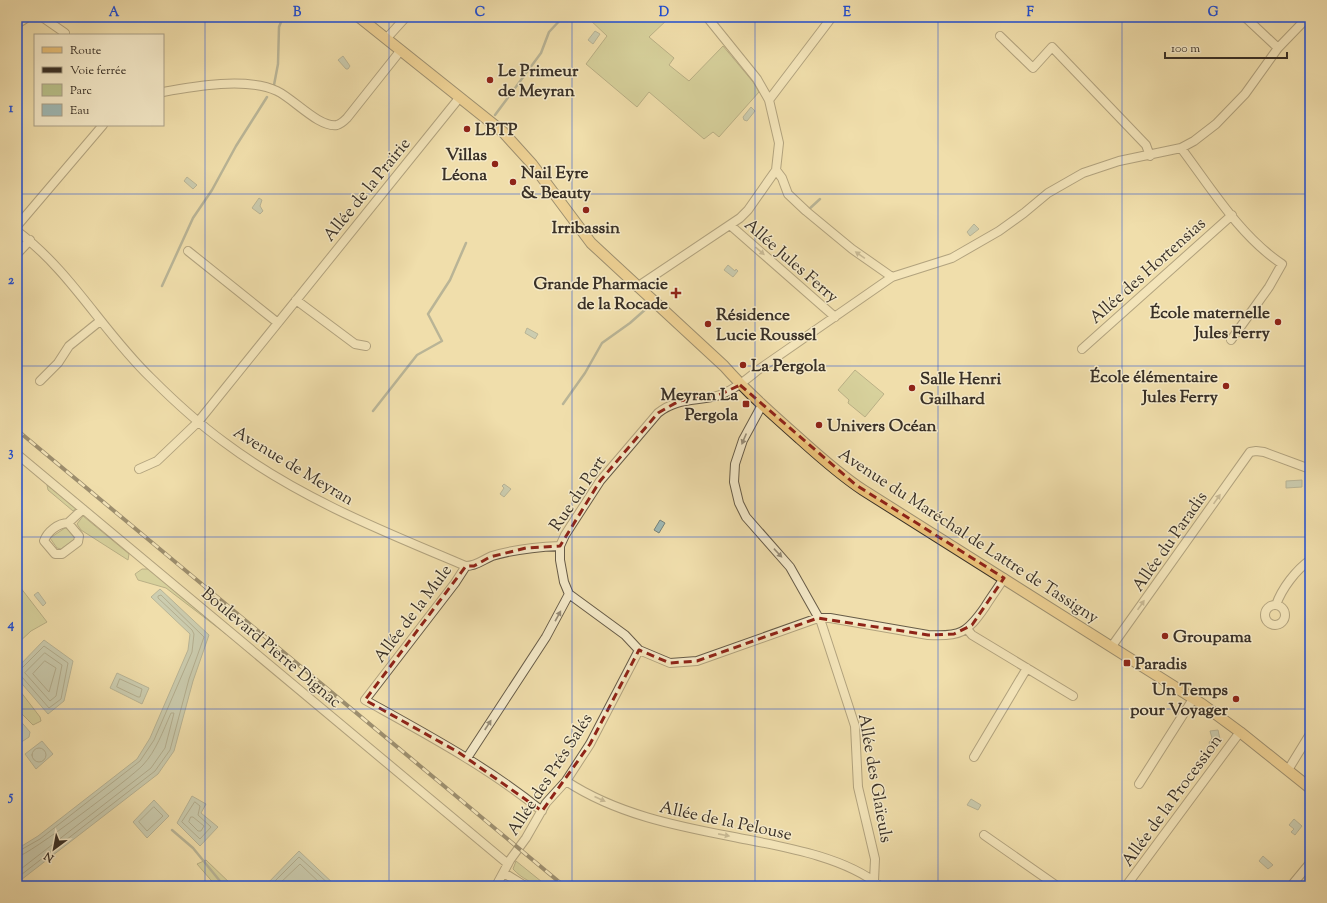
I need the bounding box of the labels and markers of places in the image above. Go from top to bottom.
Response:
place label: Le Primeur de Meyran [498,60,579,104]
marker: Le Primeur de Meyran [485,75,495,85]
place label: LBTP [475,119,518,143]
marker: LBTP [462,124,472,134]
place label: Villas Léona [442,144,487,188]
marker: Villas Léona [490,159,500,169]
place label: Nail Eyre & Beauty [521,162,592,206]
marker: Nail Eyre & Beauty [508,177,518,187]
marker: Irribassin [581,205,591,215]
place label: Irribassin [552,217,621,241]
place label: Grande Pharmacie de la Rocade [533,273,668,317]
marker: Grande Pharmacie de la Rocade [671,288,681,298]
place label: École maternelle Jules Ferry [1150,302,1271,346]
place label: Résidence Lucie Roussel [716,304,817,348]
marker: École maternelle Jules Ferry [1273,317,1283,327]
marker: Résidence Lucie Roussel [703,319,713,329]
place label: La Pergola [751,355,826,379]
marker: La Pergola [738,360,748,370]
place label: École élémentaire Jules Ferry [1090,366,1219,410]
place label: Salle Henri Gailhard [920,368,1001,412]
marker: École élémentaire Jules Ferry [1221,381,1231,391]
marker: Salle Henri Gailhard [907,383,917,393]
place label: Meyran La Pergola [661,384,738,428]
marker: Meyran La Pergola [741,399,751,409]
place label: Univers Océan [827,415,938,439]
marker: Univers Océan [814,420,824,430]
place label: Groupama [1173,626,1252,650]
marker: Groupama [1160,631,1170,641]
place label: Paradis [1135,653,1187,677]
marker: Paradis [1122,658,1132,668]
place label: Un Temps pour Voyager [1130,679,1229,723]
marker: Un Temps pour Voyager [1231,694,1241,704]

